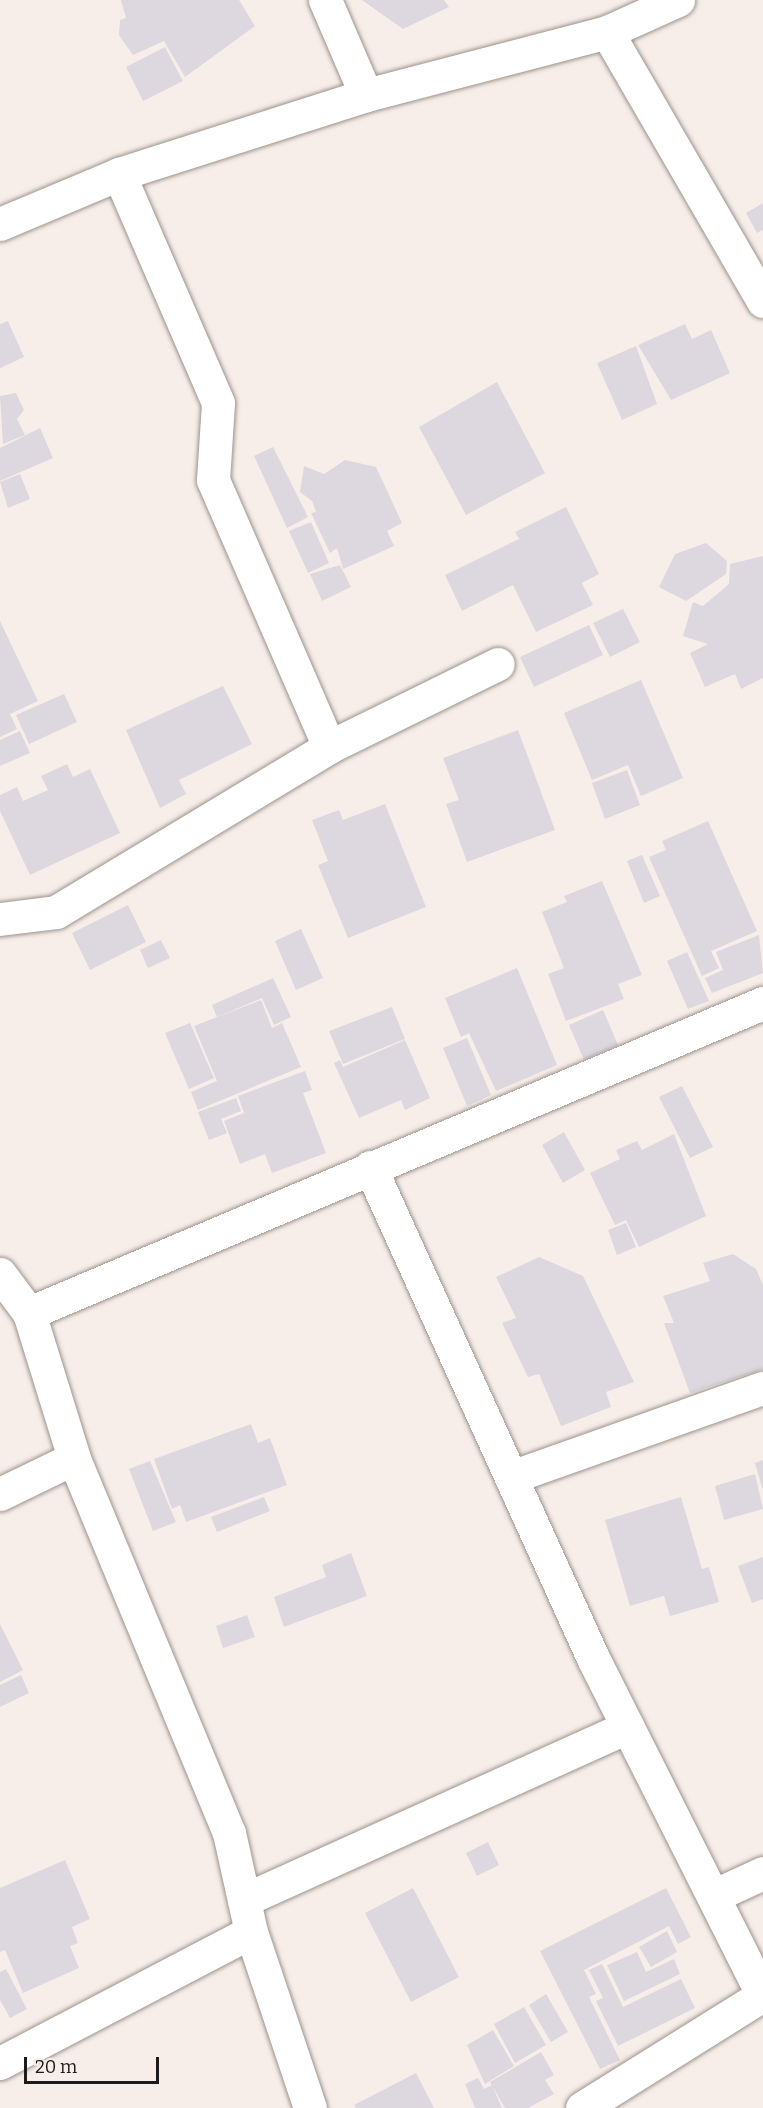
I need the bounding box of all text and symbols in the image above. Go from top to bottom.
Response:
scale bar [27,2045,162,2083]
text: 20 m [35,2056,77,2078]

